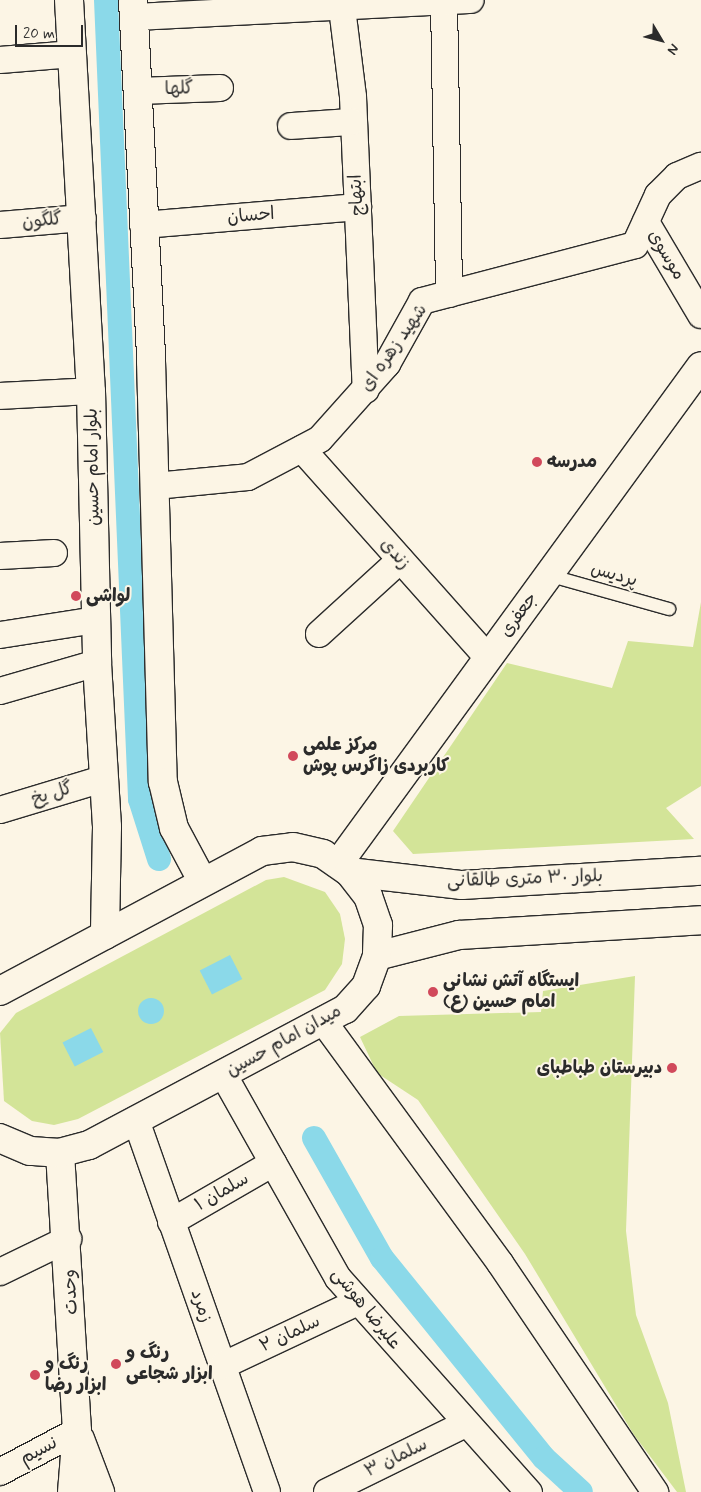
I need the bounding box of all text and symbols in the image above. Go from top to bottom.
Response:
scale bar [18,15,85,47]
north arrow [636,15,686,65]
text: 20 m [23,24,55,44]
text: N [663,40,683,58]
street label: گلها [164,78,194,100]
street label: ابتهاج [345,174,369,216]
street label: احسان [226,203,276,229]
street label: گلگون [21,209,63,233]
street label: موسوی [643,226,689,284]
street label: شهید زهره ای [356,300,432,396]
street label: بلوار امام حسین [81,408,105,526]
place label: مدرسه [547,451,597,473]
marker: مدرسه [531,456,543,468]
street label: زندی [375,534,415,574]
street label: پردیس [588,558,640,592]
place label: لواشی [86,585,130,607]
street label: جعفری [496,588,542,642]
marker: لواشی [70,590,82,602]
place label: مرکز علمی کاربردی زاگرس پوش [303,735,449,778]
marker: مرکز علمی کاربردی زاگرس پوش [287,750,299,762]
street label: گل یخ [29,778,75,810]
street label: بلوار ۳۰ متری طالقانی [447,865,603,893]
place label: ایستگاه آتش نشانی امام حسین (ع) [443,971,579,1014]
marker: ایستگاه آتش نشانی امام حسین (ع) [427,986,439,998]
street label: میدان امام حسین [223,1000,345,1082]
place label: دبیرستان طباطبای [537,1057,662,1079]
marker: دبیرستان طباطبای [666,1062,678,1074]
street label: سلمان ۱ [191,1168,253,1216]
street label: علیرضا هوشی [327,1264,405,1354]
street label: وحدت [59,1269,83,1315]
street label: زمرد [185,1287,217,1325]
street label: سلمان ۲ [256,1311,324,1357]
place label: رنگ و ابزار شجاعی [126,1343,213,1386]
place label: رنگ و ابزار رضا [45,1354,106,1396]
marker: رنگ و ابزار شجاعی [110,1358,122,1370]
marker: رنگ و ابزار رضا [29,1369,41,1381]
street label: نسیم [17,1432,61,1470]
street label: سلمان ۳ [361,1434,431,1482]

